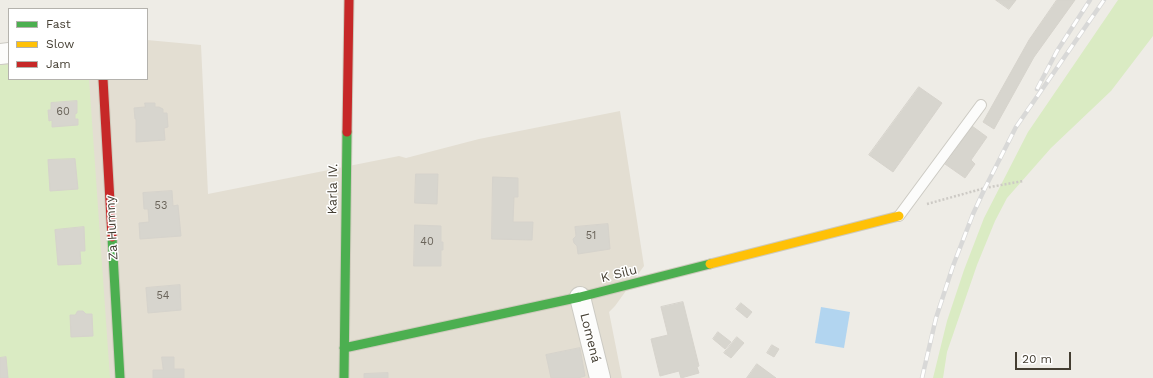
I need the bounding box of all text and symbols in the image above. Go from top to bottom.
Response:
legend [8,8,148,80]
text: Fast [46,17,71,31]
text: Slow [46,37,74,51]
text: Jam [46,57,71,71]
house number: 60 [56,105,70,119]
street label: Karla IV. [325,163,341,215]
street label: Za Humny [103,195,121,261]
house number: 53 [155,199,167,213]
house number: 51 [586,229,596,243]
house number: 40 [420,235,434,249]
street label: K Silu [599,262,639,286]
house number: 54 [156,289,170,303]
street label: Lomená [576,312,604,364]
scale bar [1017,344,1073,370]
text: 20 m [1022,352,1052,366]

